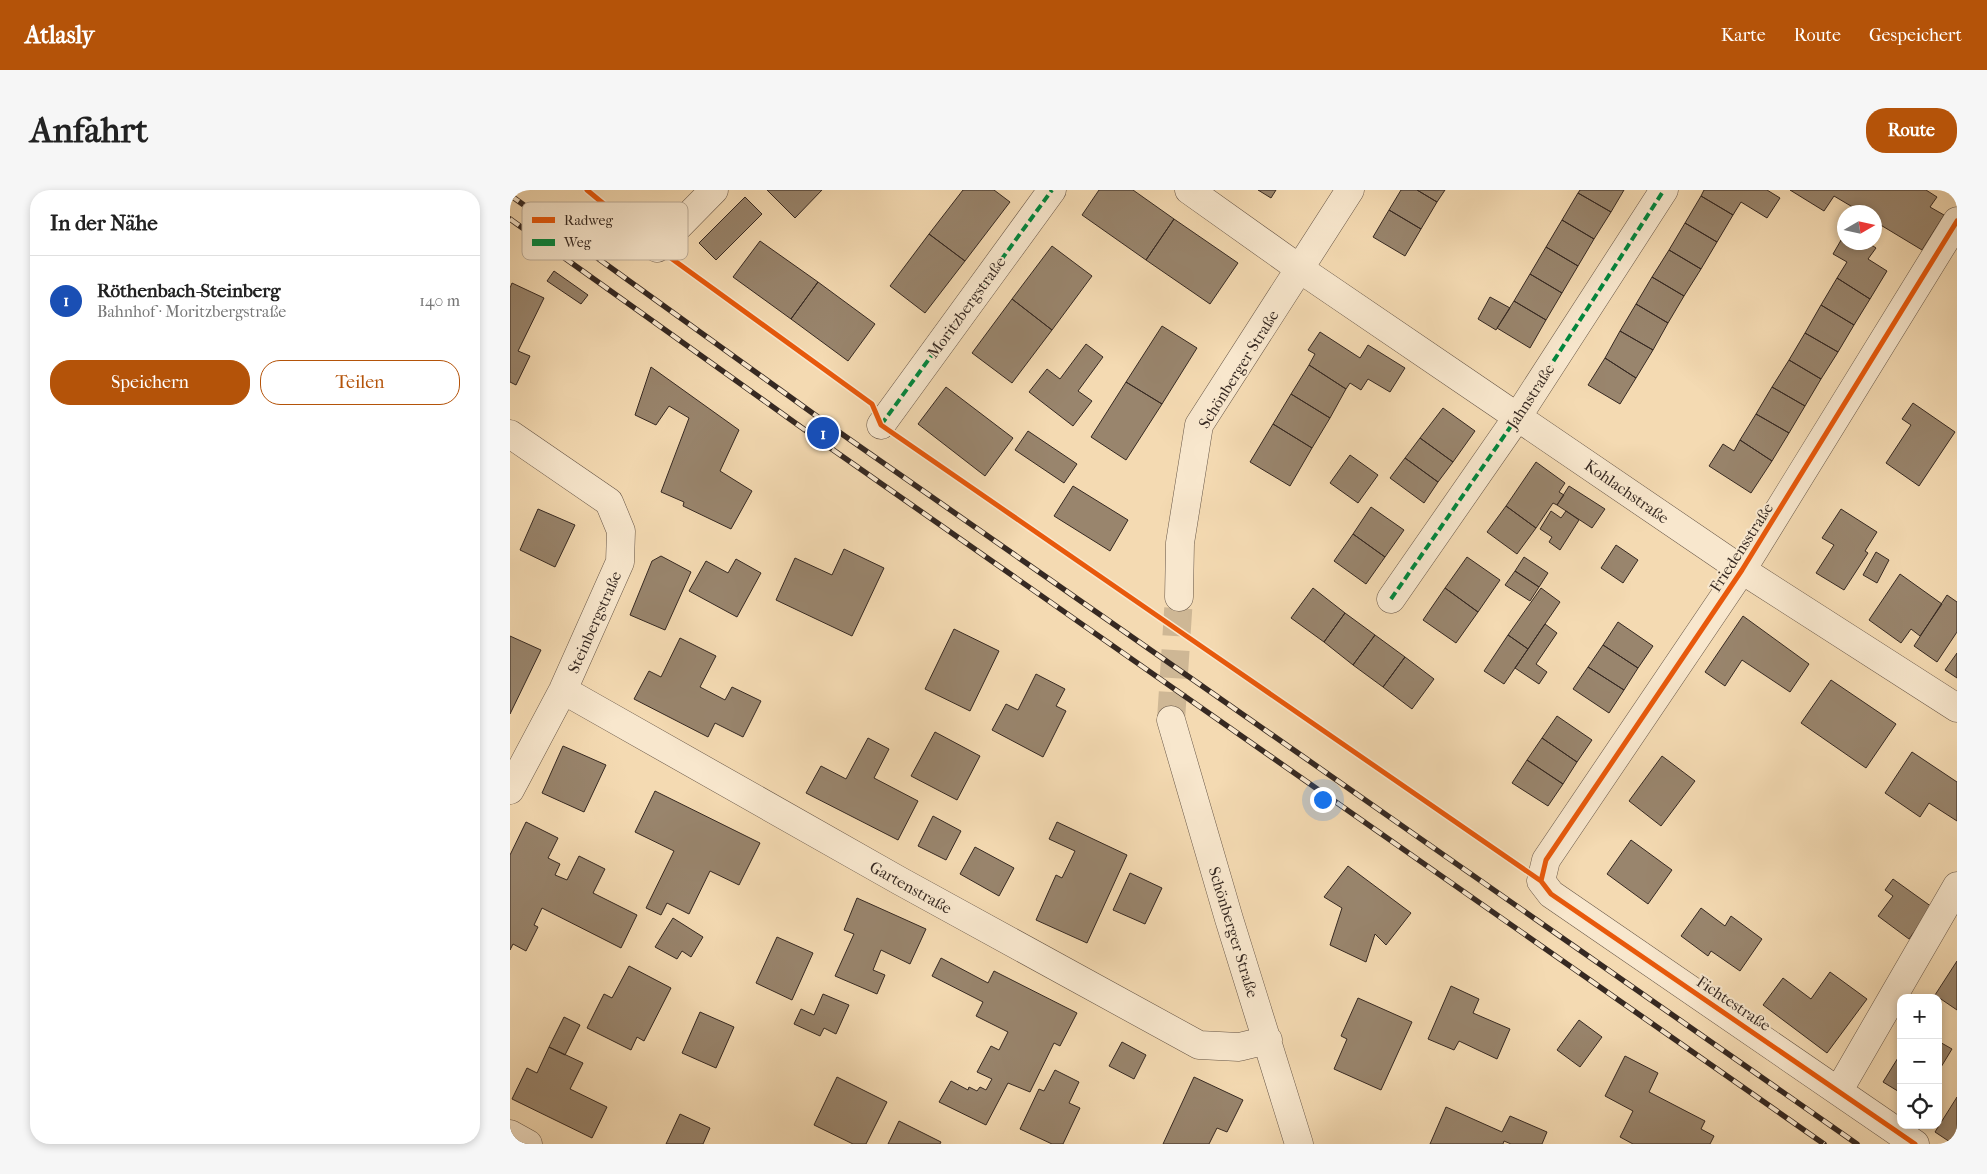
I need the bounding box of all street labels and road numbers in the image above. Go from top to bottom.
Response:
street label: Moritzbergstraße [923,253,1010,362]
street label: Schönberger Straße [1194,307,1283,432]
street label: Jahnstraße [1501,360,1559,434]
street label: Kohlachstraße [1581,455,1673,528]
street label: Friedensstraße [1706,499,1777,595]
street label: Steinbergstraße [563,568,626,676]
street label: Gartenstraße [866,857,955,918]
street label: Schönberger Straße [1205,864,1263,1000]
street label: Fichtestraße [1693,972,1774,1035]

